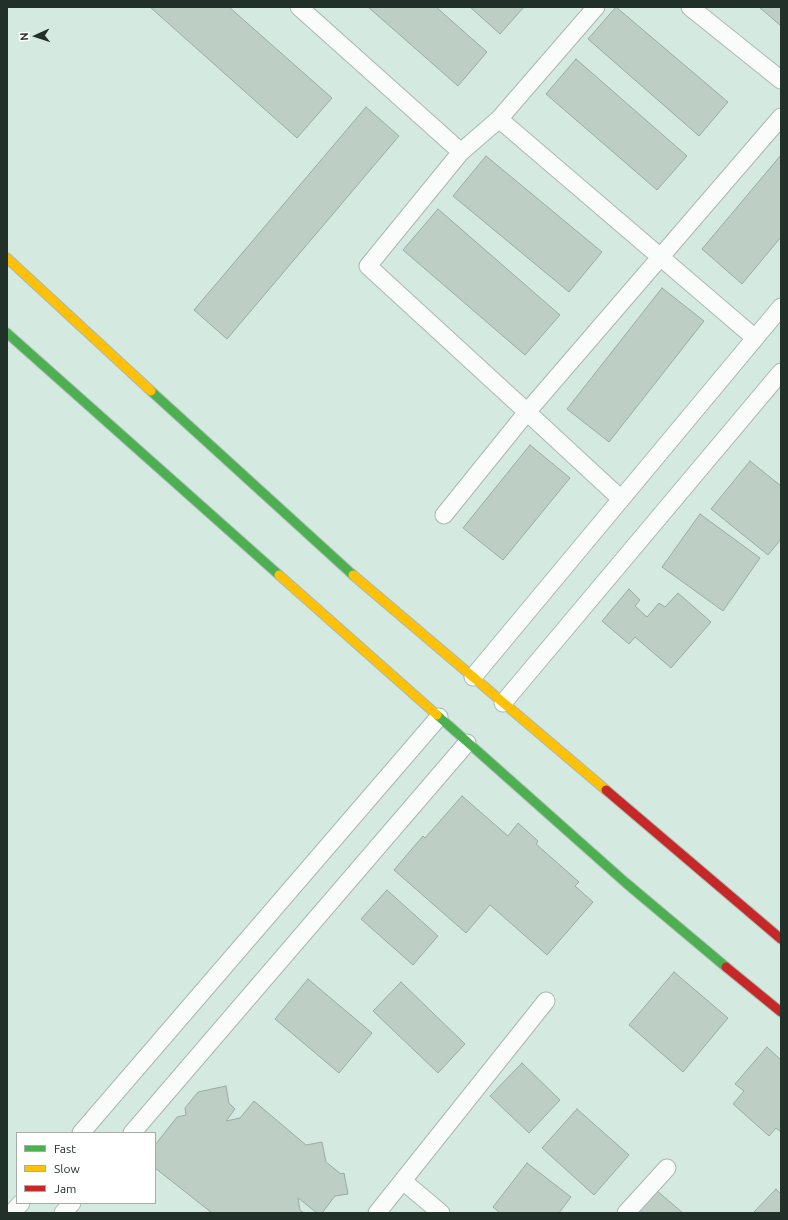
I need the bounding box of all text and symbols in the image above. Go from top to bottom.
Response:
north arrow [16,16,56,56]
text: N [18,32,30,41]
legend [16,1132,156,1204]
text: Fast [54,1142,76,1155]
text: Slow [54,1162,80,1175]
text: Jam [54,1182,76,1195]

